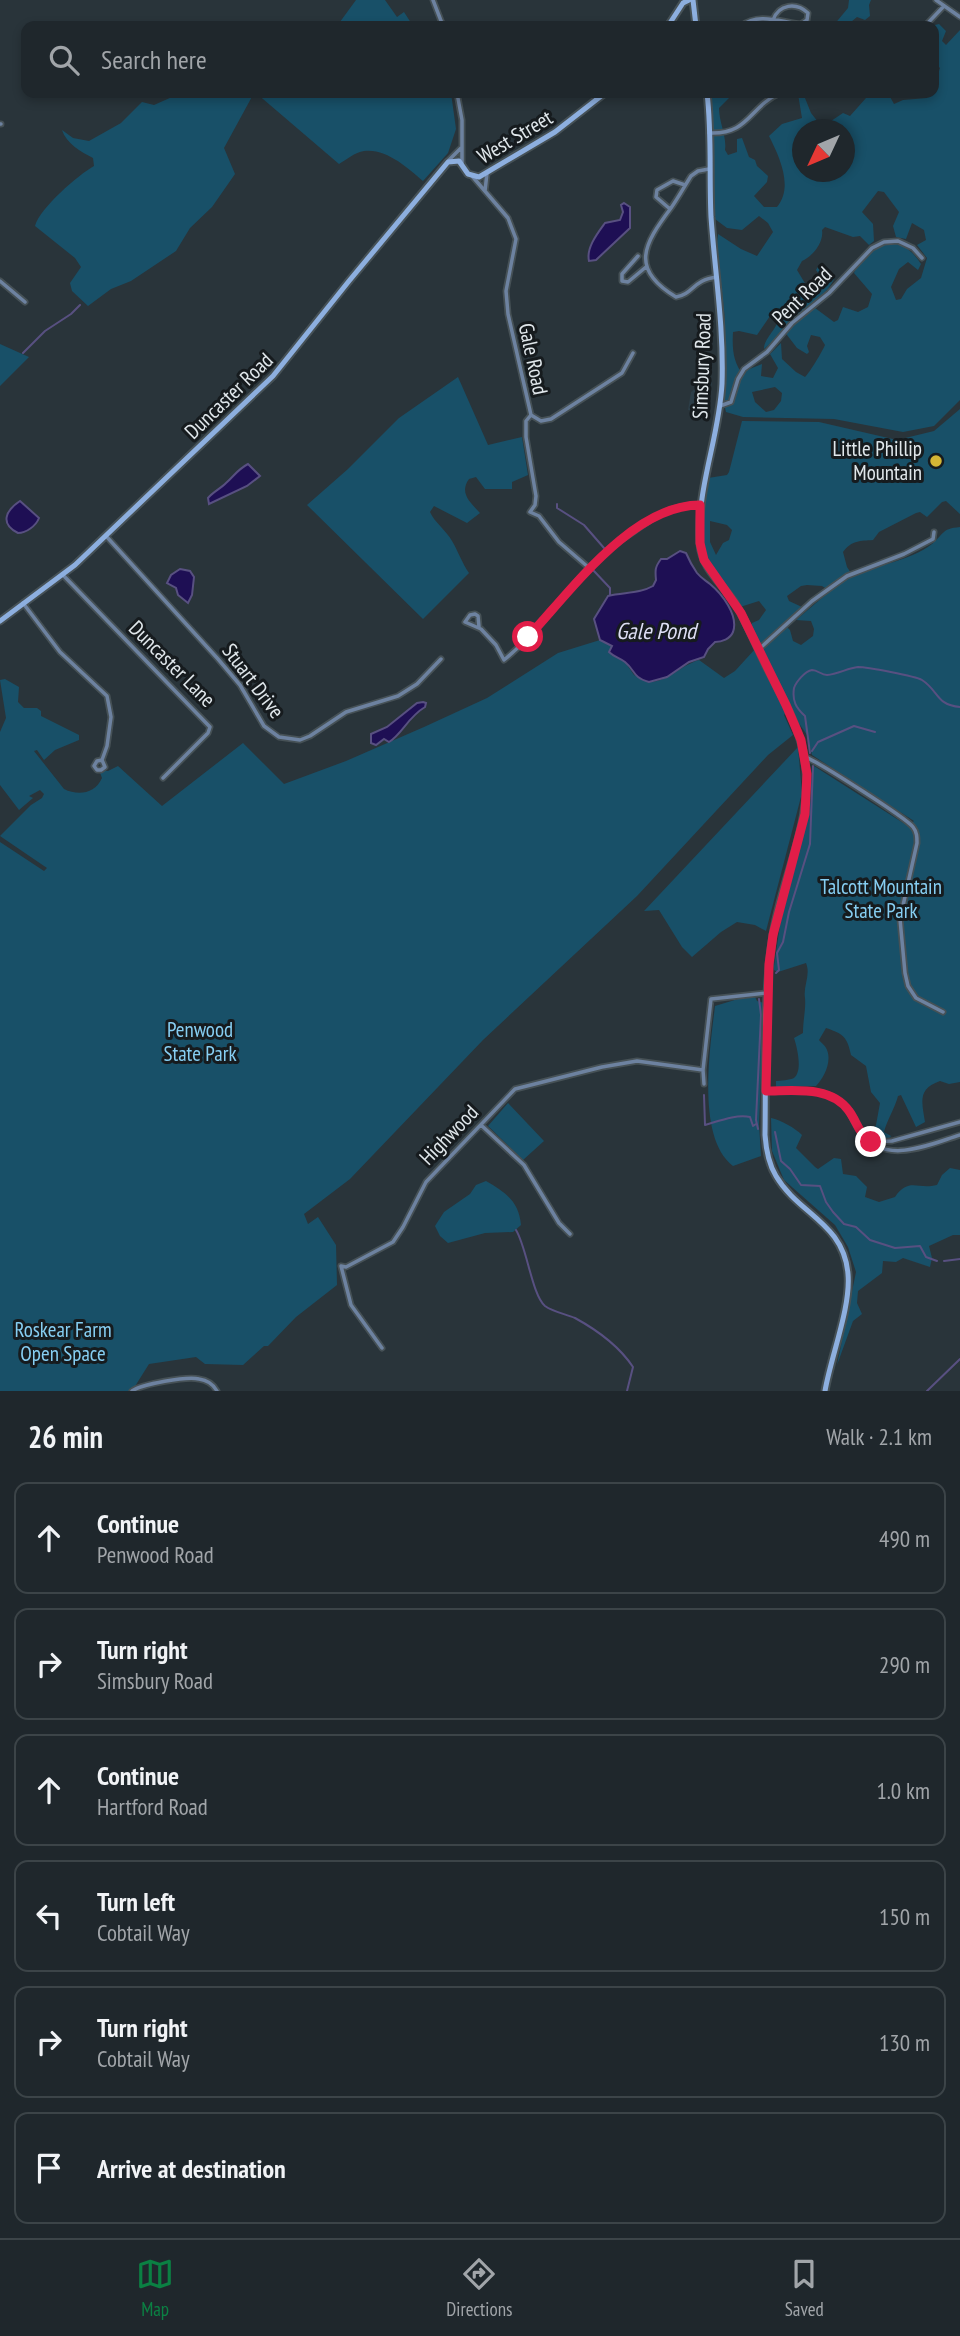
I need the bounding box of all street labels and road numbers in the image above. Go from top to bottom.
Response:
street label: West Street [472,104,557,169]
street label: Pent Road [766,261,837,331]
street label: Simsbury Road [686,313,717,419]
street label: Gale Road [513,321,554,397]
street label: Duncaster Road [179,347,279,444]
street label: Duncaster Lane [123,615,221,713]
street label: Stuart Drive [216,638,290,724]
street label: Highwood [413,1099,484,1170]

